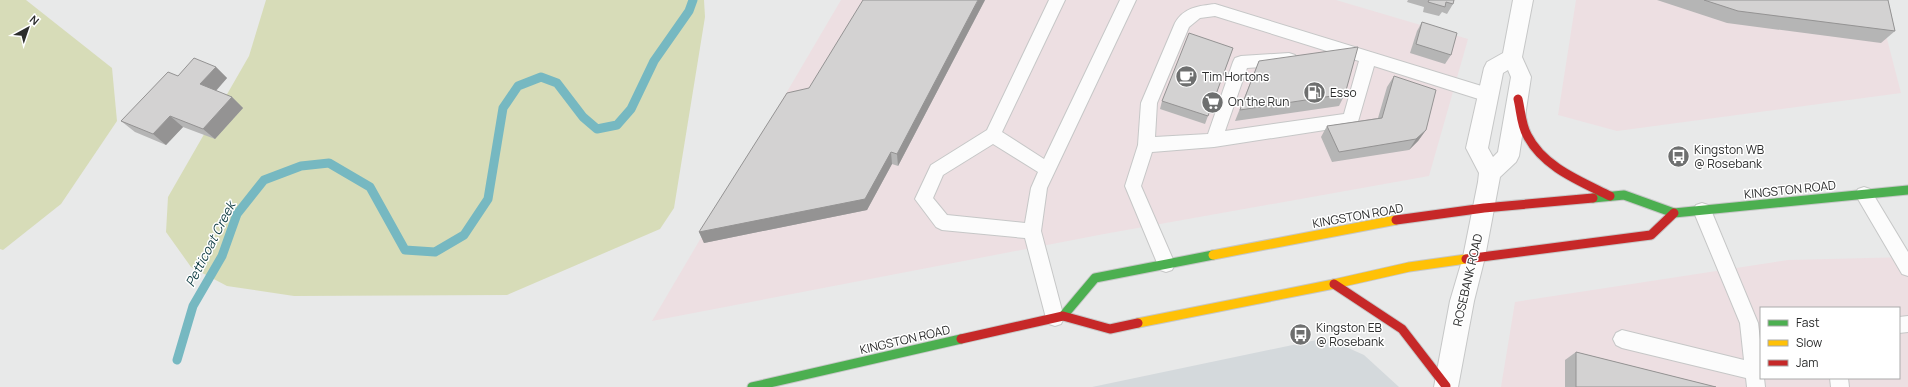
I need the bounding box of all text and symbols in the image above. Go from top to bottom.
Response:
north arrow [8,8,48,48]
text: N [27,12,43,28]
cafe icon: Tim Hortons [1174,64,1200,90]
place label: Tim Hortons [1202,68,1269,85]
fuel station icon: Esso [1302,80,1328,106]
place label: Esso [1330,84,1357,101]
supermarket icon: On the Run [1199,89,1225,115]
place label: On the Run [1228,93,1289,110]
place label: Kingston WB @ Rosebank [1694,141,1764,172]
bus stop icon: Kingston WB @ Rosebank [1665,144,1691,170]
street label: KINGSTON ROAD [1743,176,1837,203]
water label: Petticoat Creek [181,196,240,290]
street label: KINGSTON ROAD [1311,199,1405,232]
street label: ROSEBANK ROAD [1449,232,1486,328]
legend [1760,307,1900,379]
text: Fast [1796,314,1820,331]
place label: Kingston EB @ Rosebank [1316,319,1385,350]
street label: KINGSTON ROAD [858,321,952,358]
bus stop icon: Kingston EB @ Rosebank [1288,322,1314,348]
text: Slow [1796,334,1822,351]
text: Jam [1796,354,1818,371]

